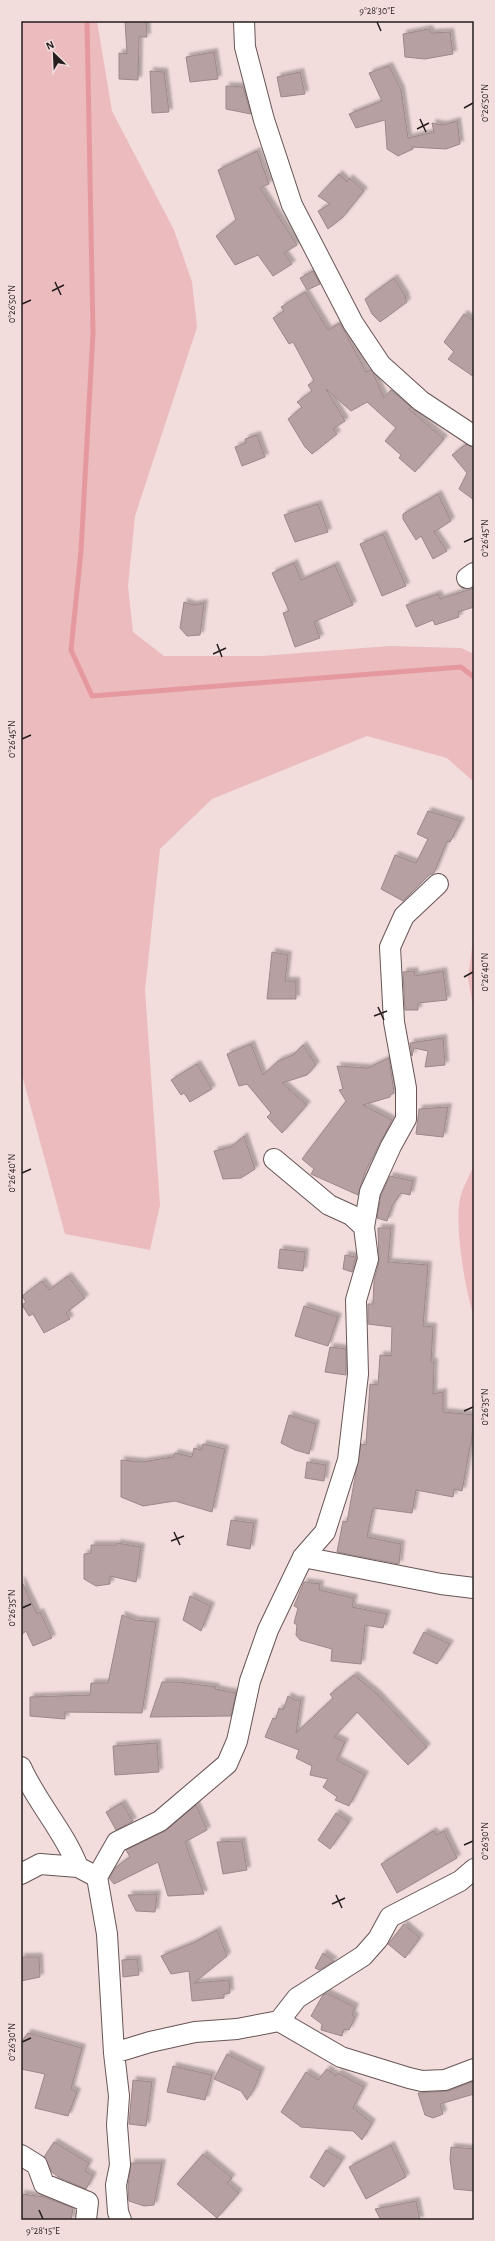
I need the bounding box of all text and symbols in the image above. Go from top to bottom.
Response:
text: 9°28'30"E [359,6,395,16]
north arrow [34,34,74,74]
text: N [44,39,56,52]
text: 0°26'50"N [480,84,490,122]
text: 0°26'50"N [7,285,17,323]
text: 0°26'45"N [480,519,490,557]
text: 0°26'45"N [7,720,17,758]
text: 0°26'40"N [480,953,490,991]
text: 0°26'40"N [7,1154,17,1192]
text: 0°26'35"N [480,1388,490,1426]
text: 0°26'35"N [7,1589,17,1627]
text: 0°26'30"N [480,1822,490,1860]
text: 0°26'30"N [7,2023,17,2061]
text: 9°28'15"E [26,2226,60,2236]

